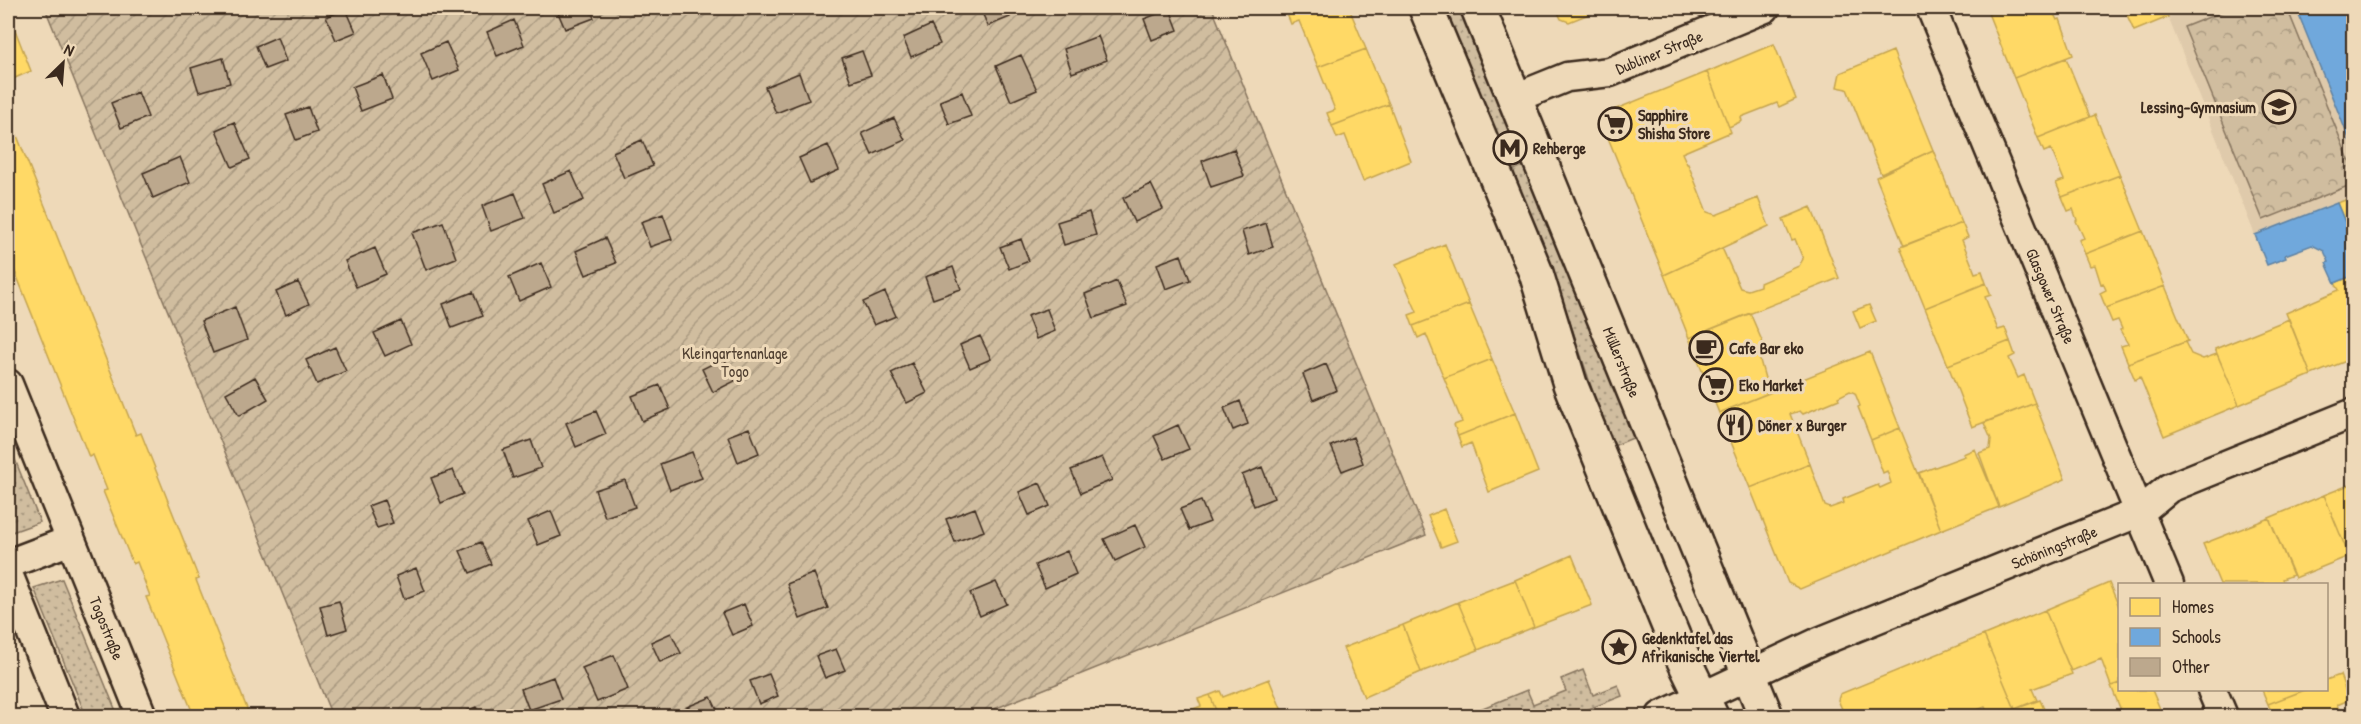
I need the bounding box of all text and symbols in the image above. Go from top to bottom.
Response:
street label: Dubliner Straße [1612,24,1706,79]
north arrow [33,33,93,93]
text: N [61,38,78,61]
school or university icon: Lessing-Gymnasium [2261,89,2297,125]
place label: Lessing-Gymnasium [2141,96,2256,119]
place label: Sapphire Shisha Store [1638,104,1711,144]
supermarket icon: Sapphire Shisha Store [1597,106,1633,142]
metro station icon: Rehberge [1492,130,1528,166]
place label: Rehberge [1533,137,1587,160]
street label: Glasgower Straße [2021,245,2081,348]
street label: Müllerstraße [1598,323,1646,401]
cafe icon: Cafe Bar eko [1688,330,1724,366]
place label: Cafe Bar eko [1729,337,1804,359]
park label: Kleingartenanlage Togo [682,342,789,382]
supermarket icon: Eko Market [1698,367,1734,403]
place label: Eko Market [1739,374,1804,396]
restaurant icon: Döner x Burger [1717,407,1753,443]
place label: Döner x Burger [1758,414,1847,437]
street label: Schöningstraße [2008,520,2101,574]
legend [2118,583,2328,691]
street label: Togostraße [84,593,130,664]
text: Homes [2172,594,2214,619]
text: Schools [2172,624,2221,649]
place label: Gedenktafel das Afrikanische Viertel [1642,627,1760,667]
place icon: Gedenktafel das Afrikanische Viertel [1601,629,1637,665]
text: Other [2172,654,2210,679]

